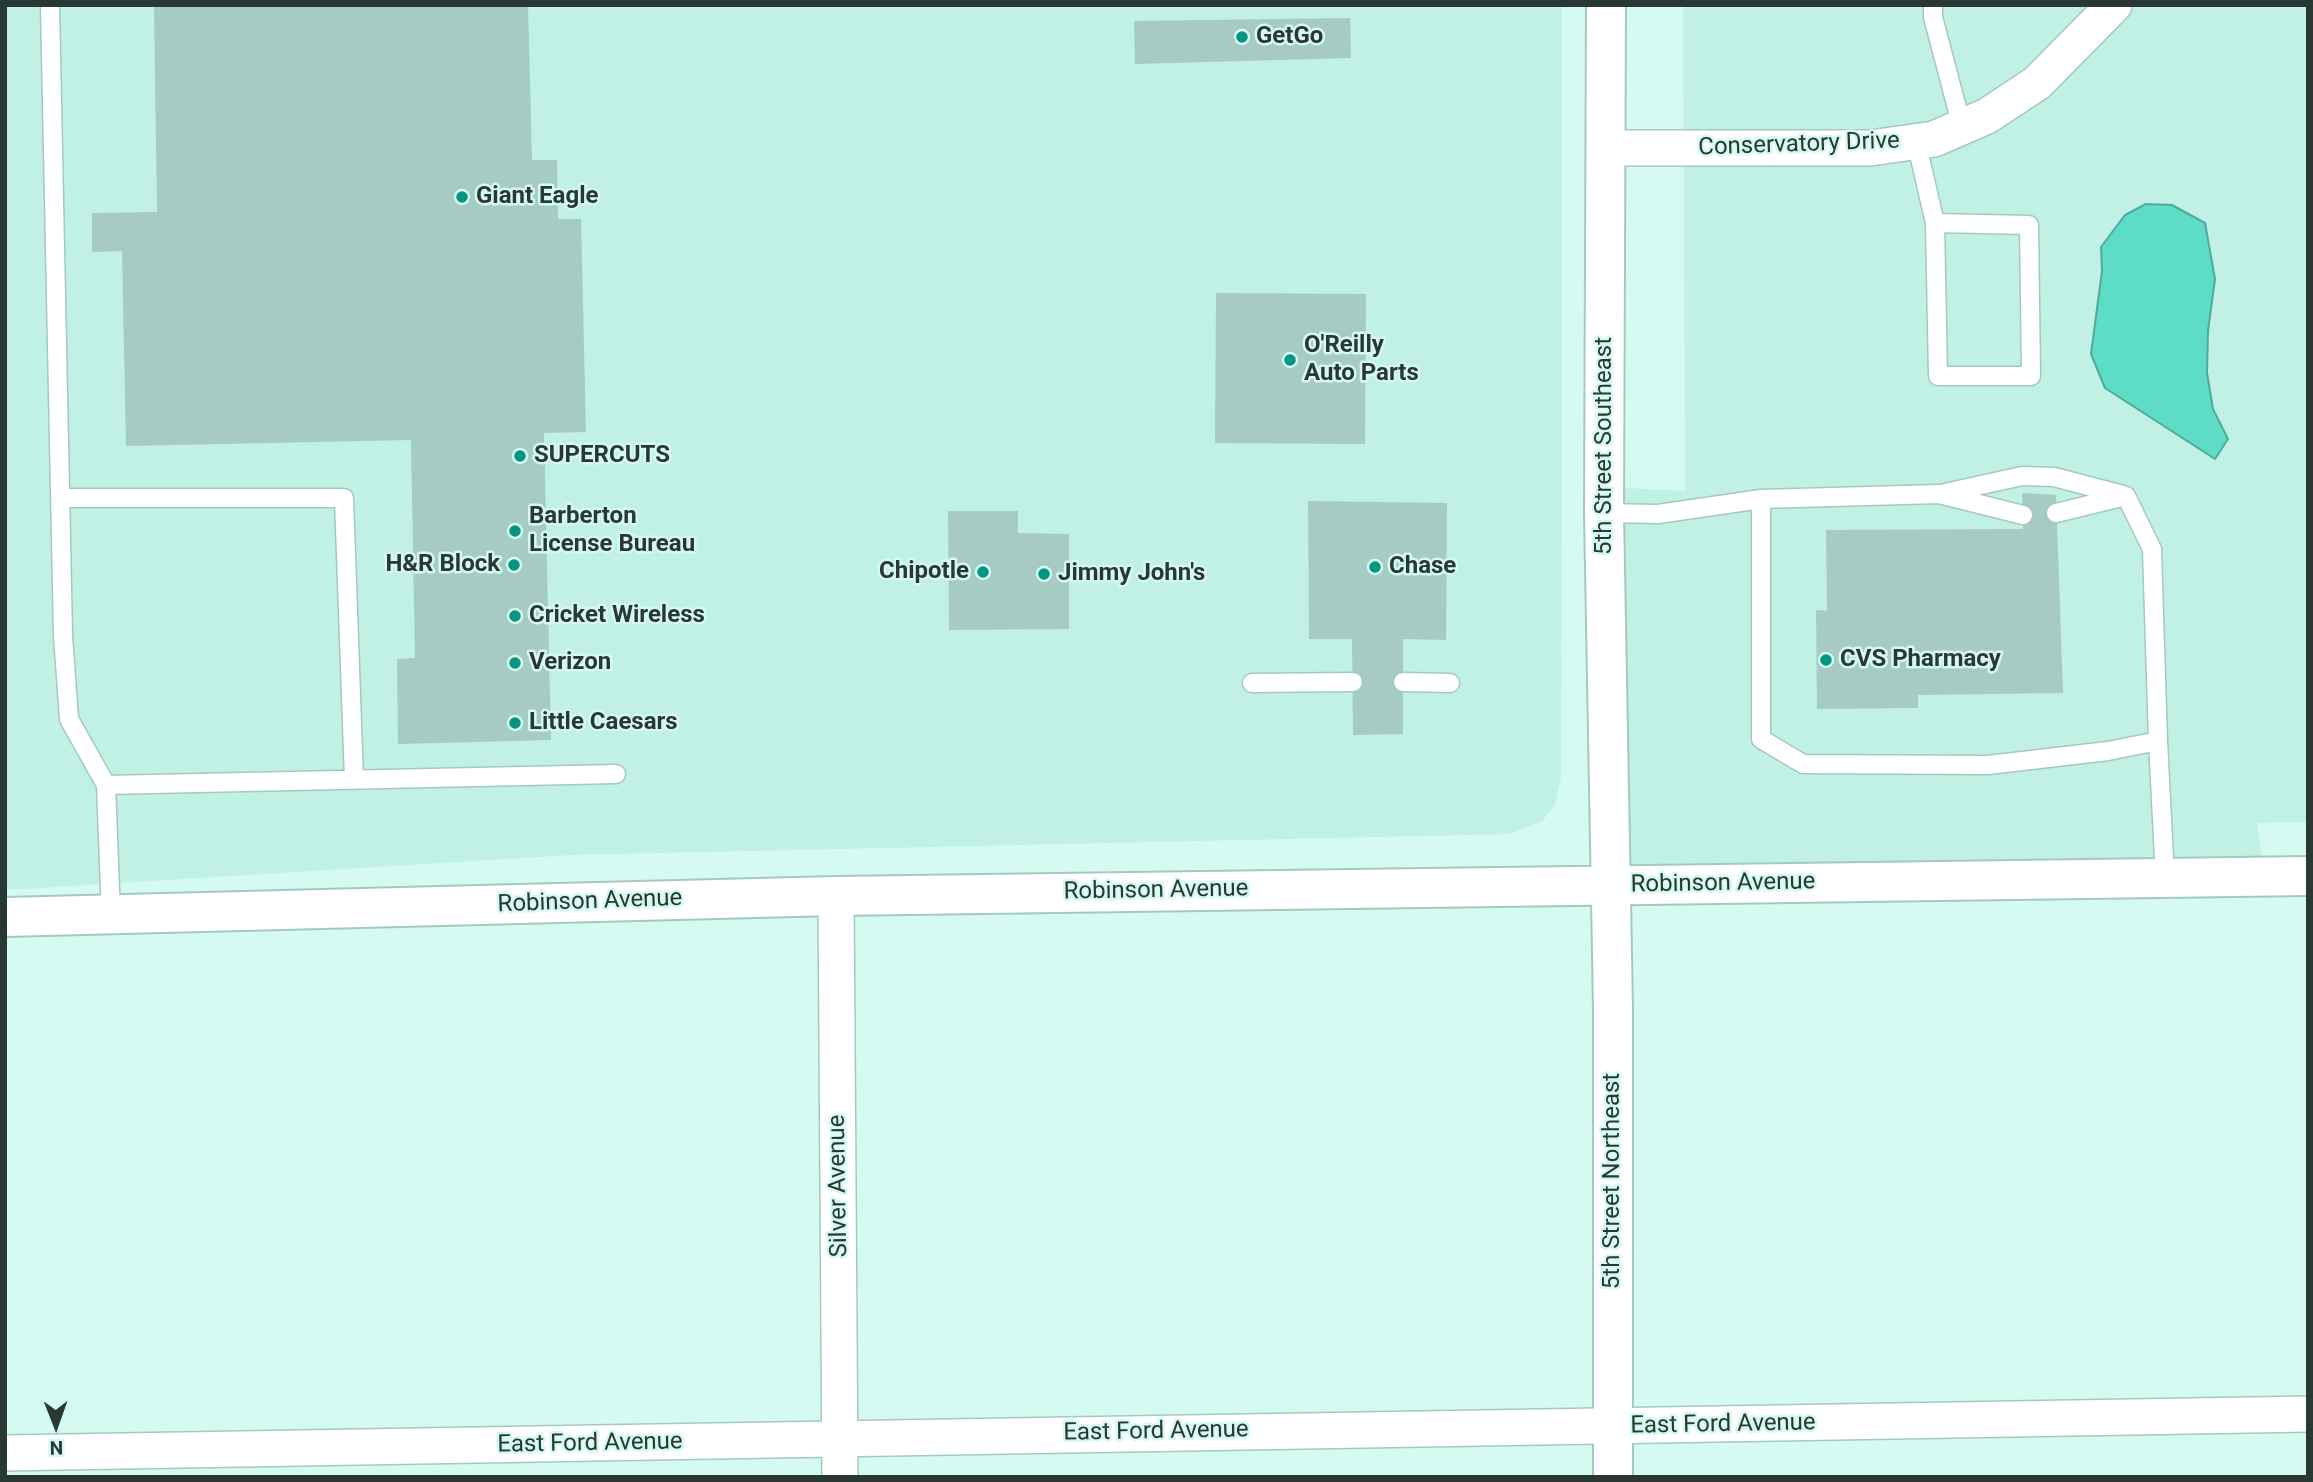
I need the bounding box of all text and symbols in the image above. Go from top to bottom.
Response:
place label: GetGo [1256,23,1323,51]
marker: GetGo [1234,29,1250,45]
street label: Conservatory Drive [1698,127,1900,163]
place label: Giant Eagle [476,183,598,211]
marker: Giant Eagle [454,189,470,205]
place label: O'Reilly Auto Parts [1304,332,1419,388]
street label: 5th Street Southeast [1591,337,1619,555]
marker: O'Reilly Auto Parts [1282,352,1298,368]
place label: SUPERCUTS [534,442,670,470]
marker: SUPERCUTS [512,448,528,464]
place label: Barberton License Bureau [529,503,695,559]
marker: Barberton License Bureau [507,523,523,539]
place label: H&R Block [385,551,500,579]
place label: Chase [1389,553,1456,581]
marker: H&R Block [506,557,522,573]
place label: Chipotle [879,558,969,586]
marker: Chase [1367,559,1383,575]
place label: Jimmy John's [1058,560,1205,588]
marker: Chipotle [975,564,991,580]
marker: Jimmy John's [1036,566,1052,582]
place label: Cricket Wireless [529,602,705,630]
marker: Cricket Wireless [507,608,523,624]
place label: CVS Pharmacy [1840,646,2001,674]
place label: Verizon [529,649,611,677]
marker: CVS Pharmacy [1818,652,1834,668]
marker: Verizon [507,655,523,671]
place label: Little Caesars [529,709,678,737]
marker: Little Caesars [507,715,523,731]
street label: Robinson Avenue [1630,868,1816,900]
street label: Robinson Avenue [1063,875,1249,907]
street label: Robinson Avenue [497,884,683,920]
street label: 5th Street Northeast [1599,1073,1627,1289]
street label: Silver Avenue [823,1114,855,1258]
north arrow [21,1391,91,1461]
street label: East Ford Avenue [1630,1409,1816,1441]
street label: East Ford Avenue [1063,1416,1249,1448]
street label: East Ford Avenue [497,1428,683,1460]
text: N [49,1436,63,1459]

